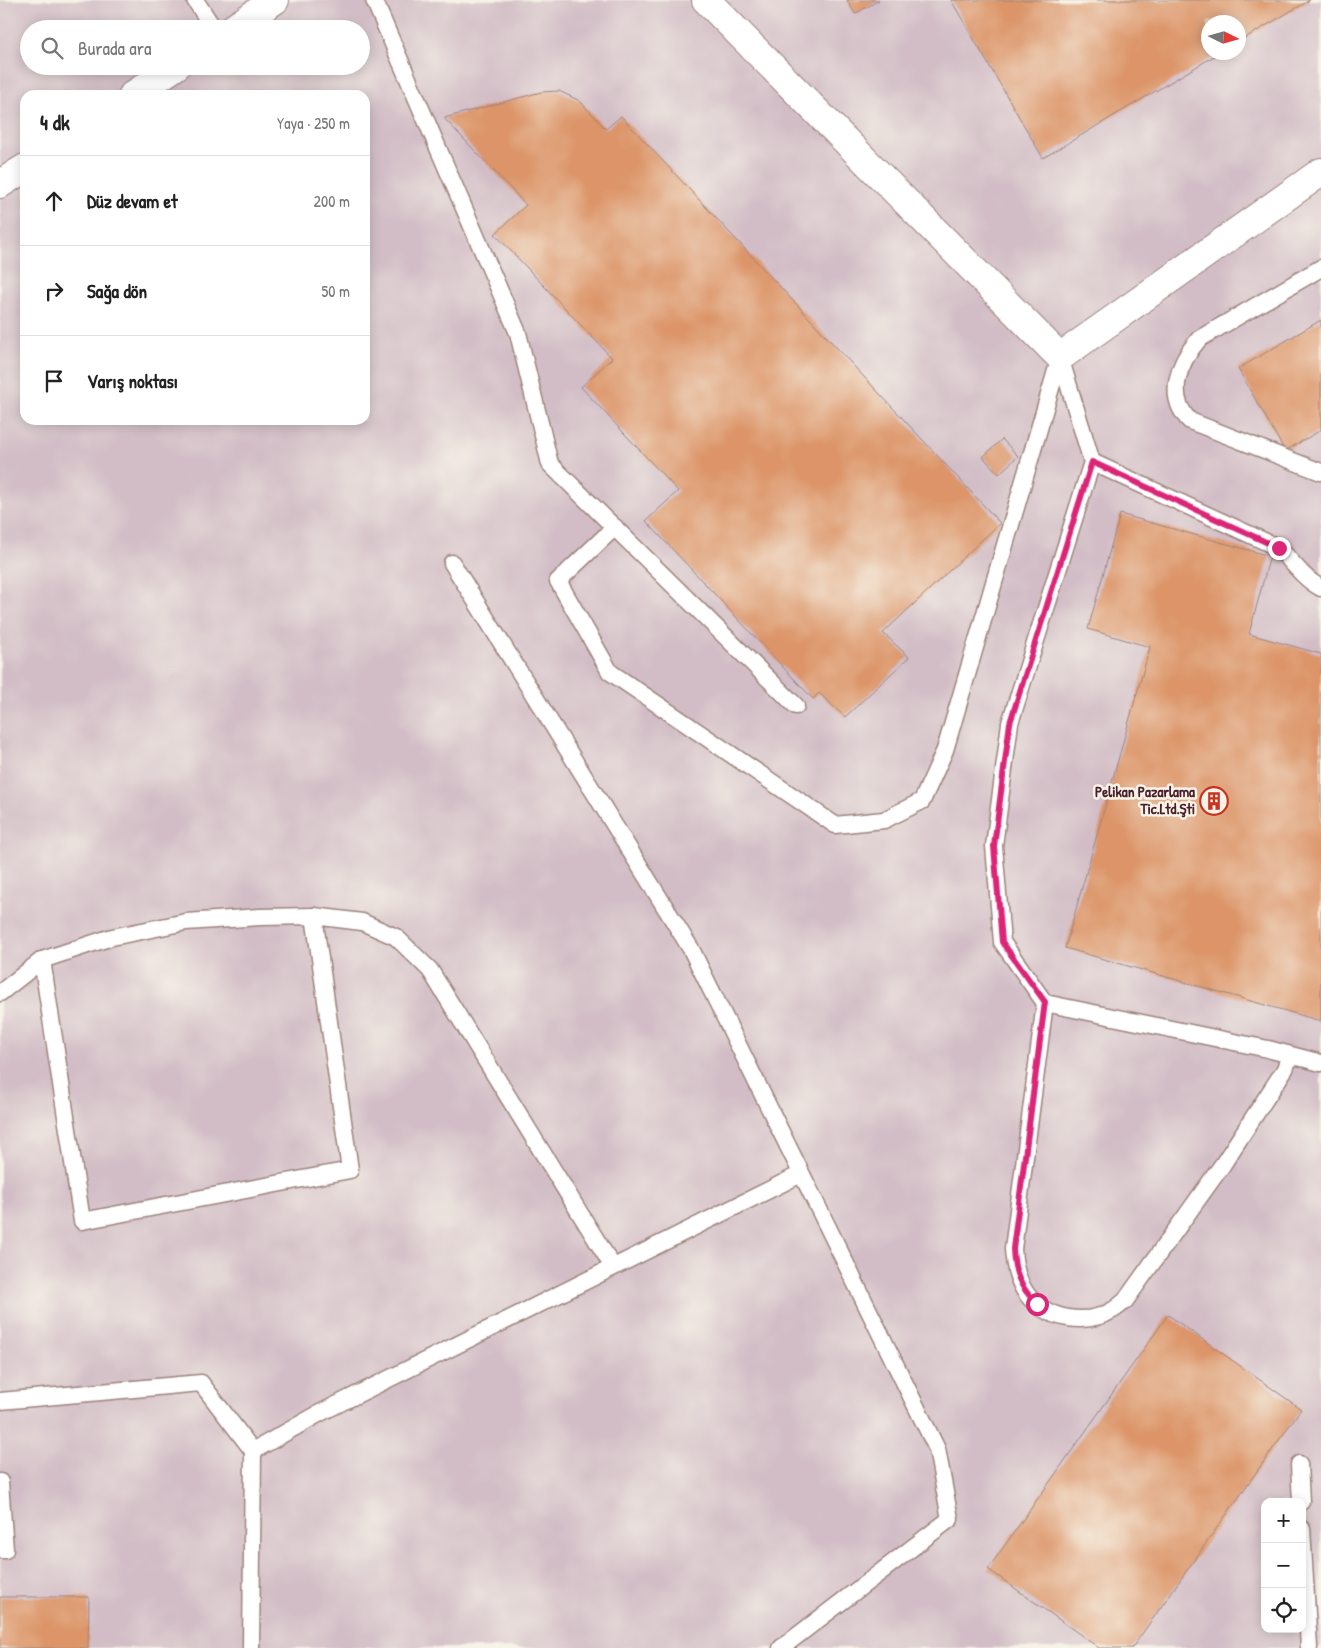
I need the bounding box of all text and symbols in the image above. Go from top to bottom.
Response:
north arrow [1201,15,1246,60]
search box [20,20,370,75]
icon: search [38,34,66,62]
text: Burada ara [78,35,151,61]
text: 4 dk [40,108,70,137]
text: Yaya · 250 m [277,112,350,134]
icon: ahead [40,187,68,215]
text: Düz devam et [87,188,178,214]
text: 200 m [314,190,350,212]
icon: right [40,277,68,305]
text: Sağa dön [87,278,147,304]
text: 50 m [322,280,350,302]
icon: arrive [40,367,68,395]
text: Varış noktası [87,368,178,394]
route end [1268,537,1291,560]
place label: Pelikan Pazarlama Tic.Ltd.Şti [1095,781,1195,819]
building icon: Pelikan Pazarlama Tic.Ltd.Şti [1199,786,1229,816]
route start [1026,1293,1049,1316]
map controls [1261,1498,1306,1633]
button: + [1261,1498,1306,1543]
button: − [1261,1543,1306,1588]
button: locate [1261,1588,1306,1633]

